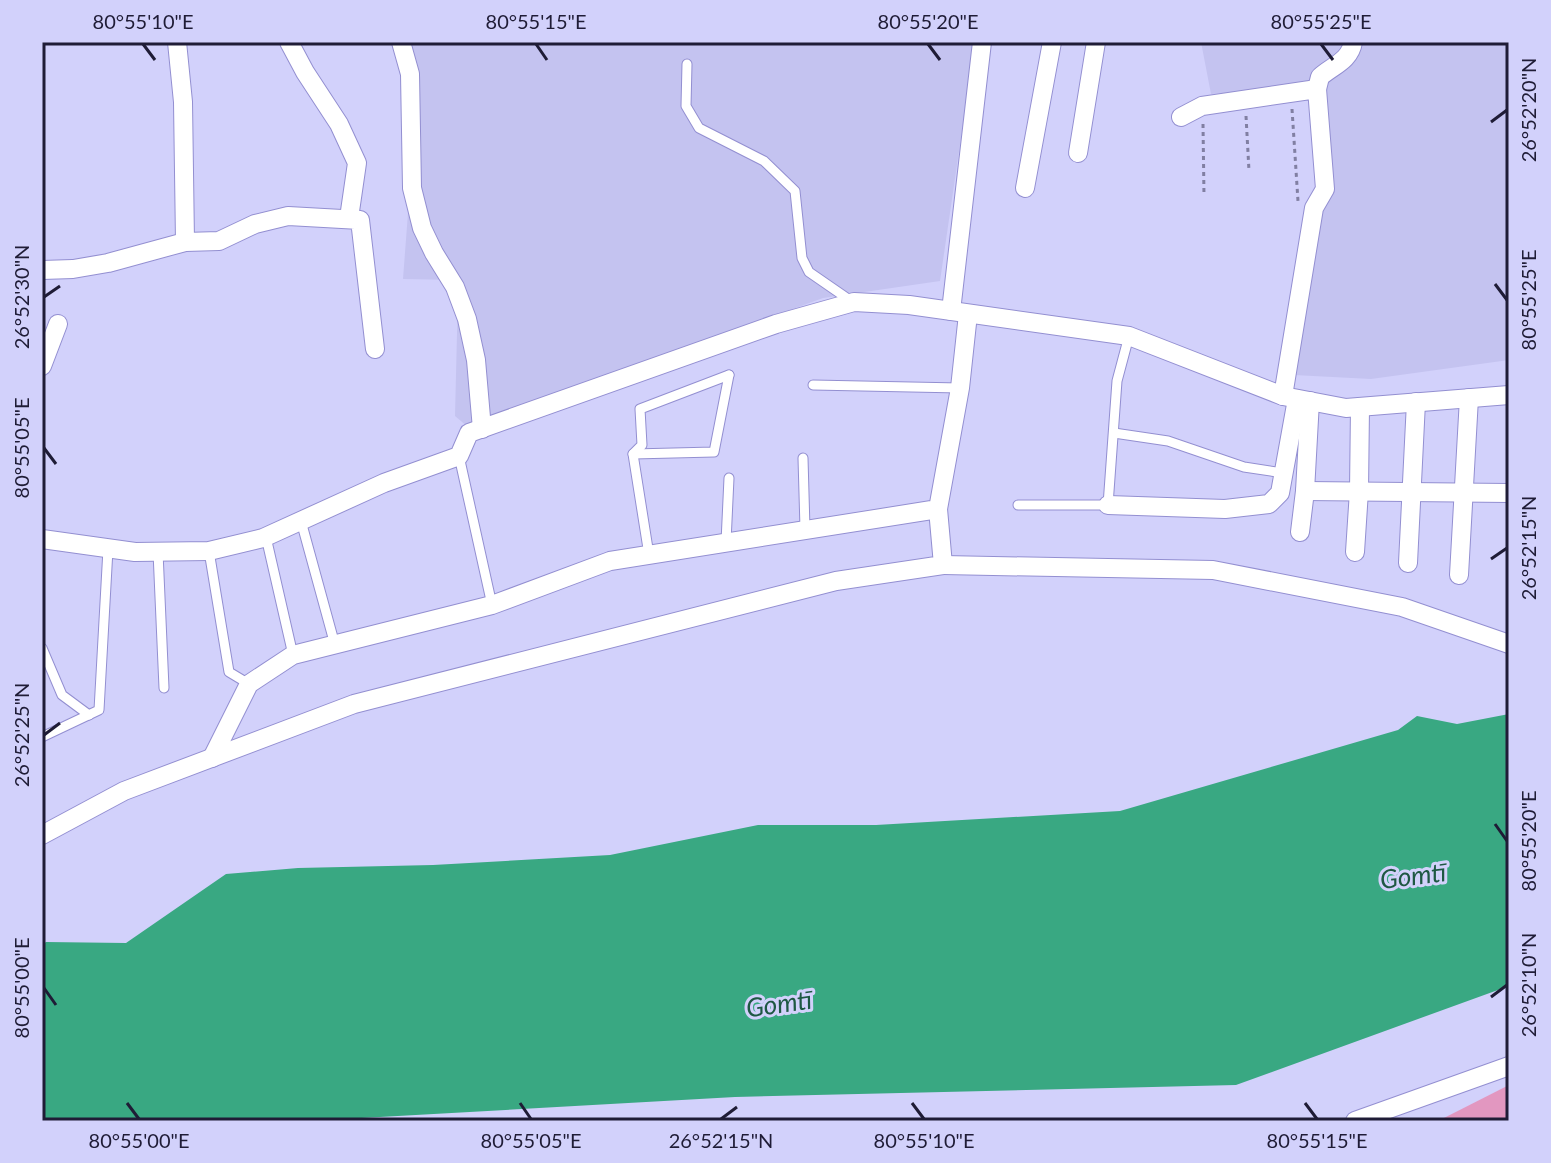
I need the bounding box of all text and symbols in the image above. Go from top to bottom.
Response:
text: 80°55'10"E [93,9,193,33]
text: 80°55'15"E [486,9,586,33]
text: 80°55'20"E [878,9,978,33]
text: 80°55'25"E [1271,9,1371,33]
text: 26°52'20"N [1516,58,1540,162]
text: 26°52'30"N [9,245,33,349]
text: 80°55'25"E [1516,250,1540,350]
text: 80°55'05"E [9,398,33,498]
text: 26°52'15"N [1516,496,1540,600]
text: 26°52'25"N [9,683,33,787]
text: 80°55'20"E [1516,791,1540,891]
water label: Gomtī [1378,855,1450,895]
text: 26°52'10"N [1516,933,1540,1037]
text: 80°55'00"E [9,938,33,1038]
water label: Gomtī [744,982,816,1023]
text: 80°55'00"E [89,1128,189,1152]
text: 80°55'05"E [481,1128,581,1152]
text: 26°52'15"N [669,1128,773,1152]
text: 80°55'10"E [874,1128,974,1152]
text: 80°55'15"E [1267,1128,1367,1152]

